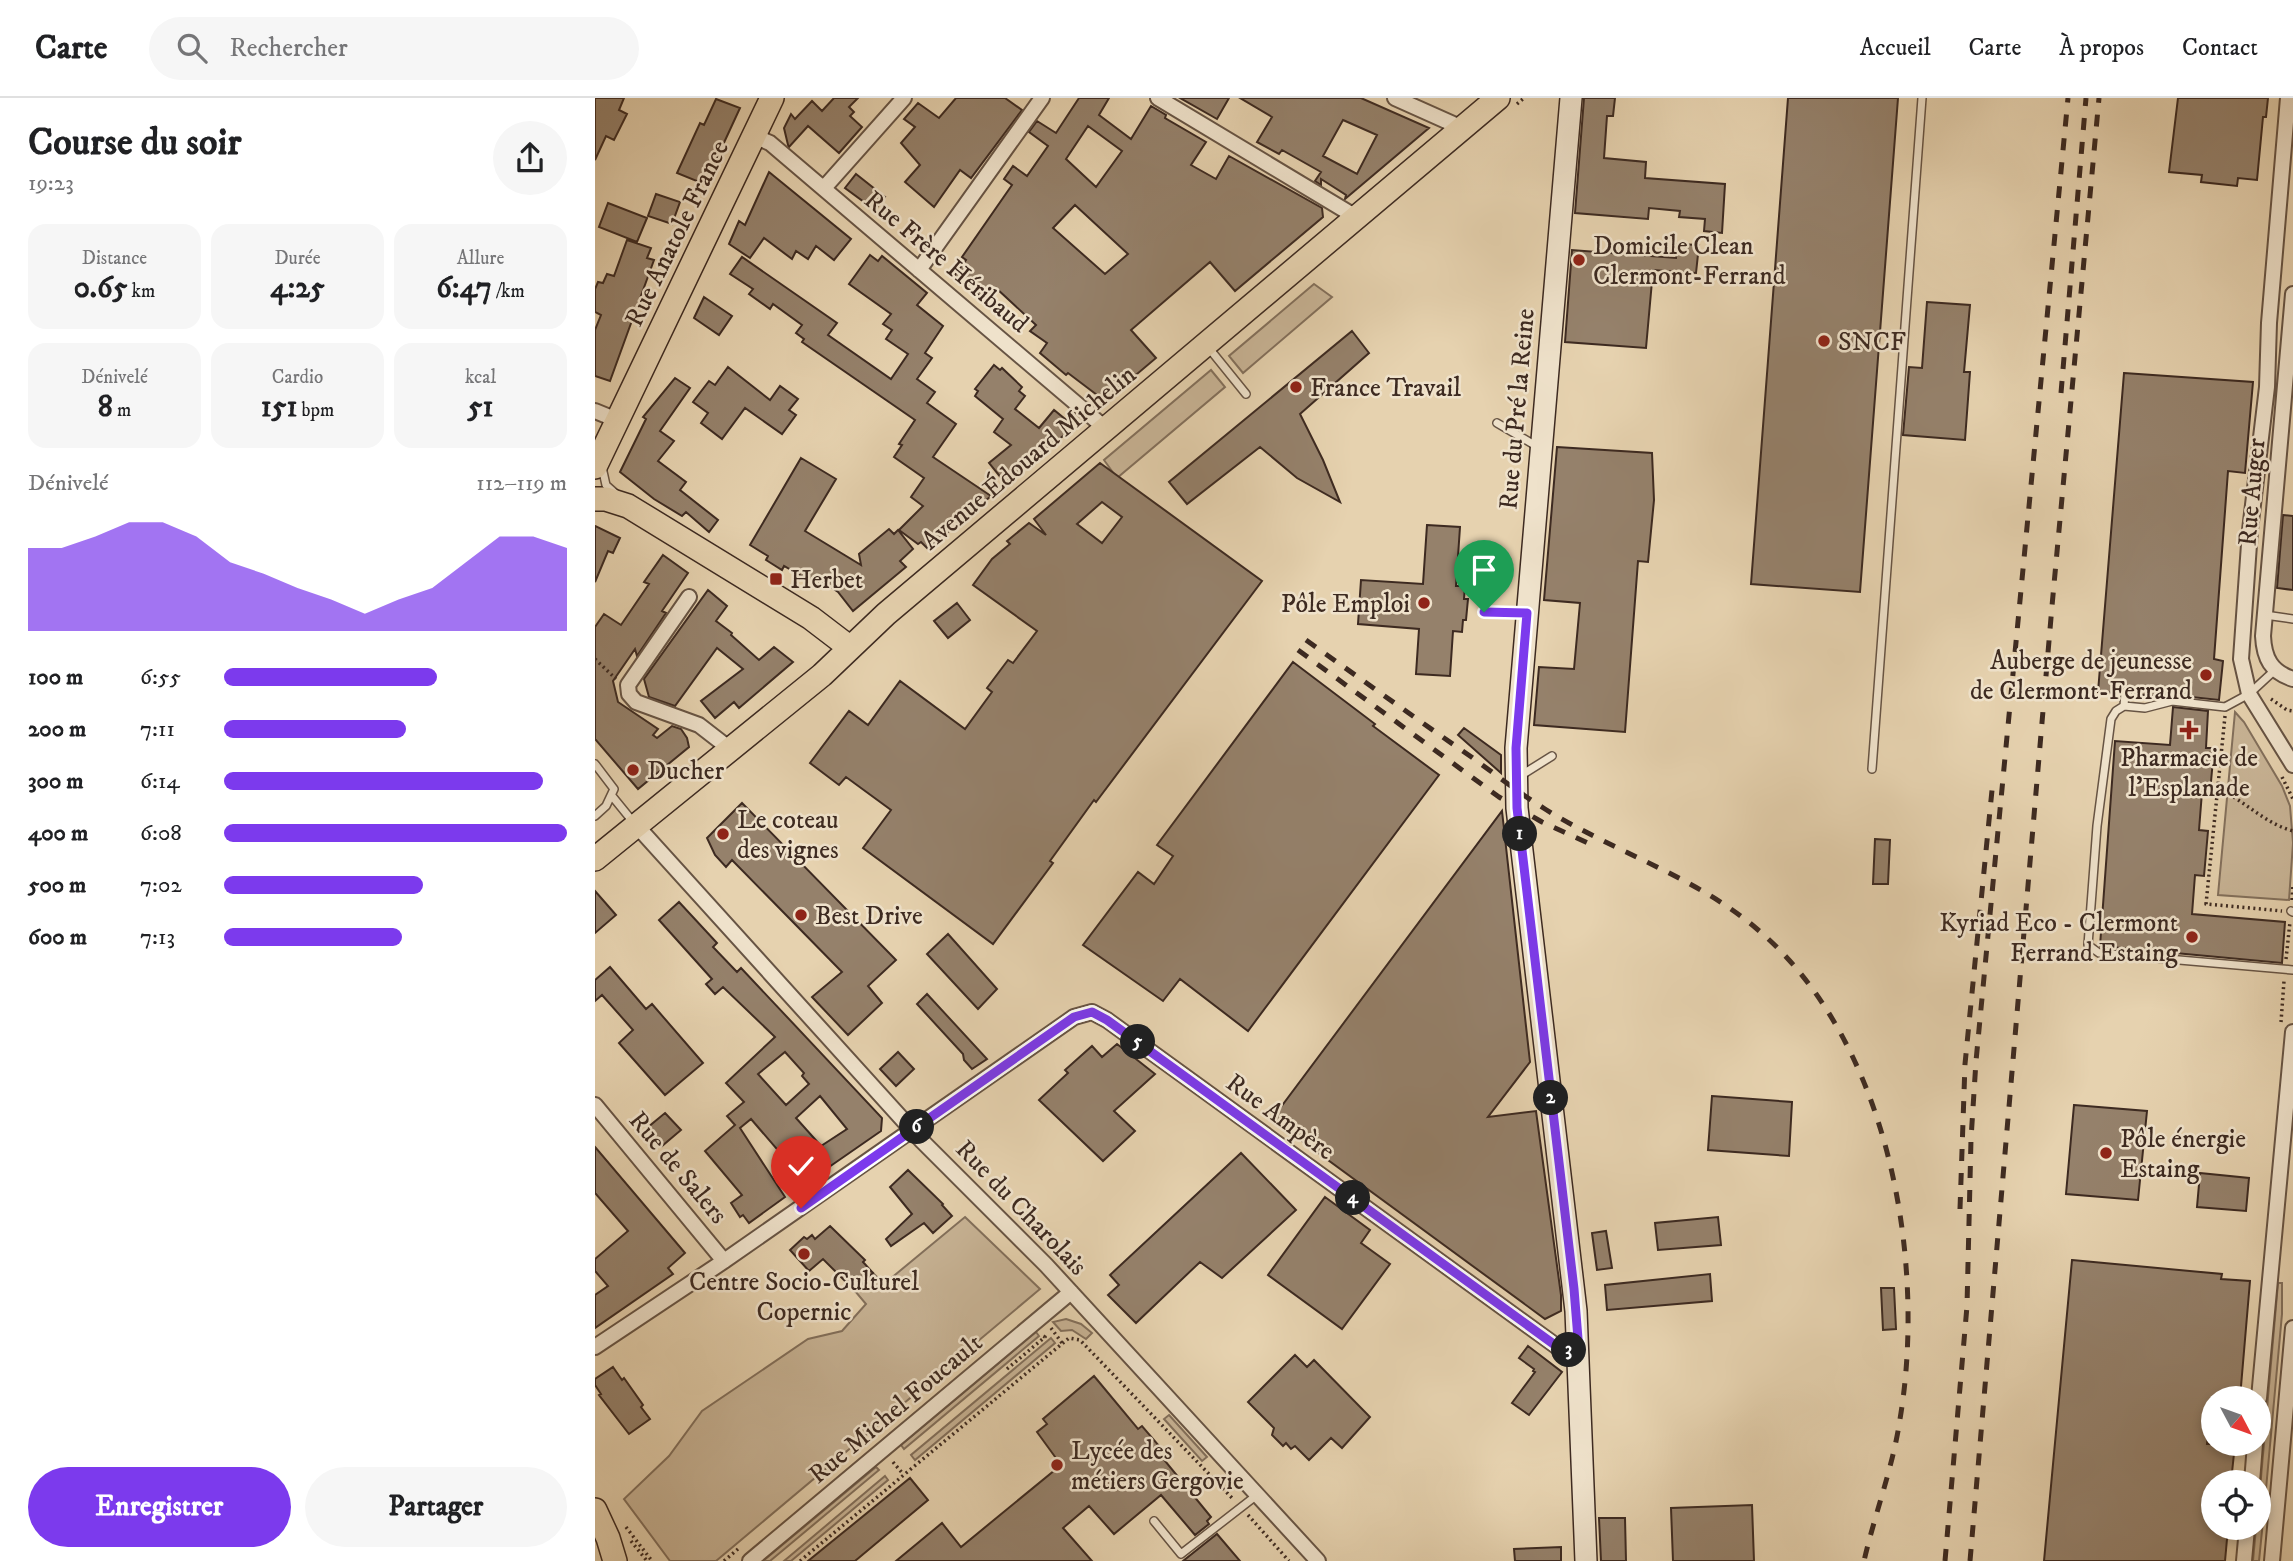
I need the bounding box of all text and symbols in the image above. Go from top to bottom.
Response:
search box [149,17,639,80]
text: Carte [35,28,107,69]
icon: search [173,29,211,67]
text: Rechercher [229,32,348,65]
text: Accueil [1860,33,1931,63]
text: Carte [1969,33,2021,63]
text: À propos [2059,33,2144,63]
text: Contact [2182,33,2258,63]
text: Course du soir [28,119,241,167]
button: share [493,121,567,195]
street label: Rue Anatole France [618,135,737,332]
text: 19:23 [28,169,74,198]
street label: Rue Frère Héribaud [857,184,1035,341]
place label: Domicile Clean Clermont-Ferrand [1593,230,1786,293]
text: Distance [82,247,147,270]
text: Durée [274,247,321,270]
text: Allure [457,247,504,270]
marker: Domicile Clean Clermont-Ferrand [1571,252,1587,268]
text: 0.65 [74,270,128,307]
text: 4:25 [270,270,325,307]
text: 6:47 [436,270,492,307]
text: km [128,280,155,303]
text: /km [492,280,525,303]
street label: Rue du Pré la Reine [1492,307,1543,511]
place label: SNCF [1838,326,1906,359]
marker: SNCF [1816,333,1832,349]
street label: Avenue Édouard Michelin [915,358,1143,558]
text: Dénivelé [81,366,148,389]
text: Cardio [272,366,323,389]
text: kcal [465,366,496,389]
place label: France Travail [1310,372,1461,405]
marker: France Travail [1288,379,1304,395]
text: 8 [98,389,113,426]
text: 151 [261,389,297,426]
text: 51 [468,389,493,426]
text: m [113,399,131,422]
text: bpm [297,399,334,422]
street label: Rue Auger [2231,436,2274,548]
text: Dénivelé [28,469,109,498]
text: 112–119 m [476,469,567,498]
pin [1454,540,1514,612]
icon: arrive [1465,551,1503,589]
place label: Herbet [790,564,863,597]
marker: Herbet [768,571,784,587]
place label: Pôle Emploi [1281,588,1410,621]
marker: Pôle Emploi [1416,595,1432,611]
place label: Auberge de jeunesse de Clermont-Ferrand [1970,645,2192,708]
text: 100 m [28,663,83,692]
text: 6:55 [140,663,181,692]
marker: Auberge de jeunesse de Clermont-Ferrand [2198,667,2214,683]
text: 200 m [28,715,86,744]
text: 7:11 [140,715,175,744]
marker: Pharmacie de l'Esplanade [2181,722,2197,738]
place label: Pharmacie de l'Esplanade [2120,742,2258,805]
place label: Ducher [647,755,724,788]
marker: Ducher [625,762,641,778]
text: 300 m [28,767,84,796]
text: 6:14 [140,767,180,796]
place label: Le coteau des vignes [737,804,839,867]
pin: 1 [1503,816,1537,852]
text: 400 m [28,819,88,848]
text: 6:08 [140,819,182,848]
text: 1 [1516,822,1523,845]
marker: Le coteau des vignes [715,826,731,842]
text: 500 m [28,871,86,900]
text: 7:02 [140,871,182,900]
place label: Best Drive [815,900,923,933]
marker: Best Drive [793,907,809,923]
place label: Kyriad Eco - Clermont Ferrand Estaing [1939,907,2178,970]
text: 600 m [28,923,87,952]
text: 7:13 [140,923,175,952]
marker: Kyriad Eco - Clermont Ferrand Estaing [2184,929,2200,945]
pin: 5 [1121,1024,1155,1060]
text: 5 [1133,1030,1142,1053]
street label: Rue Ampère [1219,1067,1341,1168]
pin: 2 [1534,1080,1569,1116]
text: 2 [1546,1086,1555,1109]
street label: Rue de Salers [621,1105,735,1231]
pin: 6 [899,1110,935,1144]
text: 6 [912,1115,921,1138]
place label: Pôle énergie Estaing [2120,1123,2246,1186]
street label: Rue du Charolais [948,1133,1094,1283]
pin [771,1136,831,1208]
marker: Pôle énergie Estaing [2098,1145,2114,1161]
icon: check [782,1147,820,1185]
pin: 4 [1335,1180,1371,1216]
text: 4 [1347,1186,1358,1209]
marker: Centre Socio-Culturel Copernic [796,1246,812,1262]
place label: Centre Socio-Culturel Copernic [689,1266,919,1329]
street label: Rue Michel Foucault [802,1327,990,1491]
pin: 3 [1551,1332,1587,1368]
text: 3 [1565,1338,1572,1361]
north arrow [2201,1386,2271,1456]
map controls [2201,1386,2271,1540]
place label: Lycée des métiers Gergovie [1071,1435,1244,1498]
marker: Lycée des métiers Gergovie [1049,1457,1065,1473]
button: Enregistrer [28,1467,291,1547]
button: Partager [305,1467,567,1547]
button: locate [2201,1470,2271,1540]

